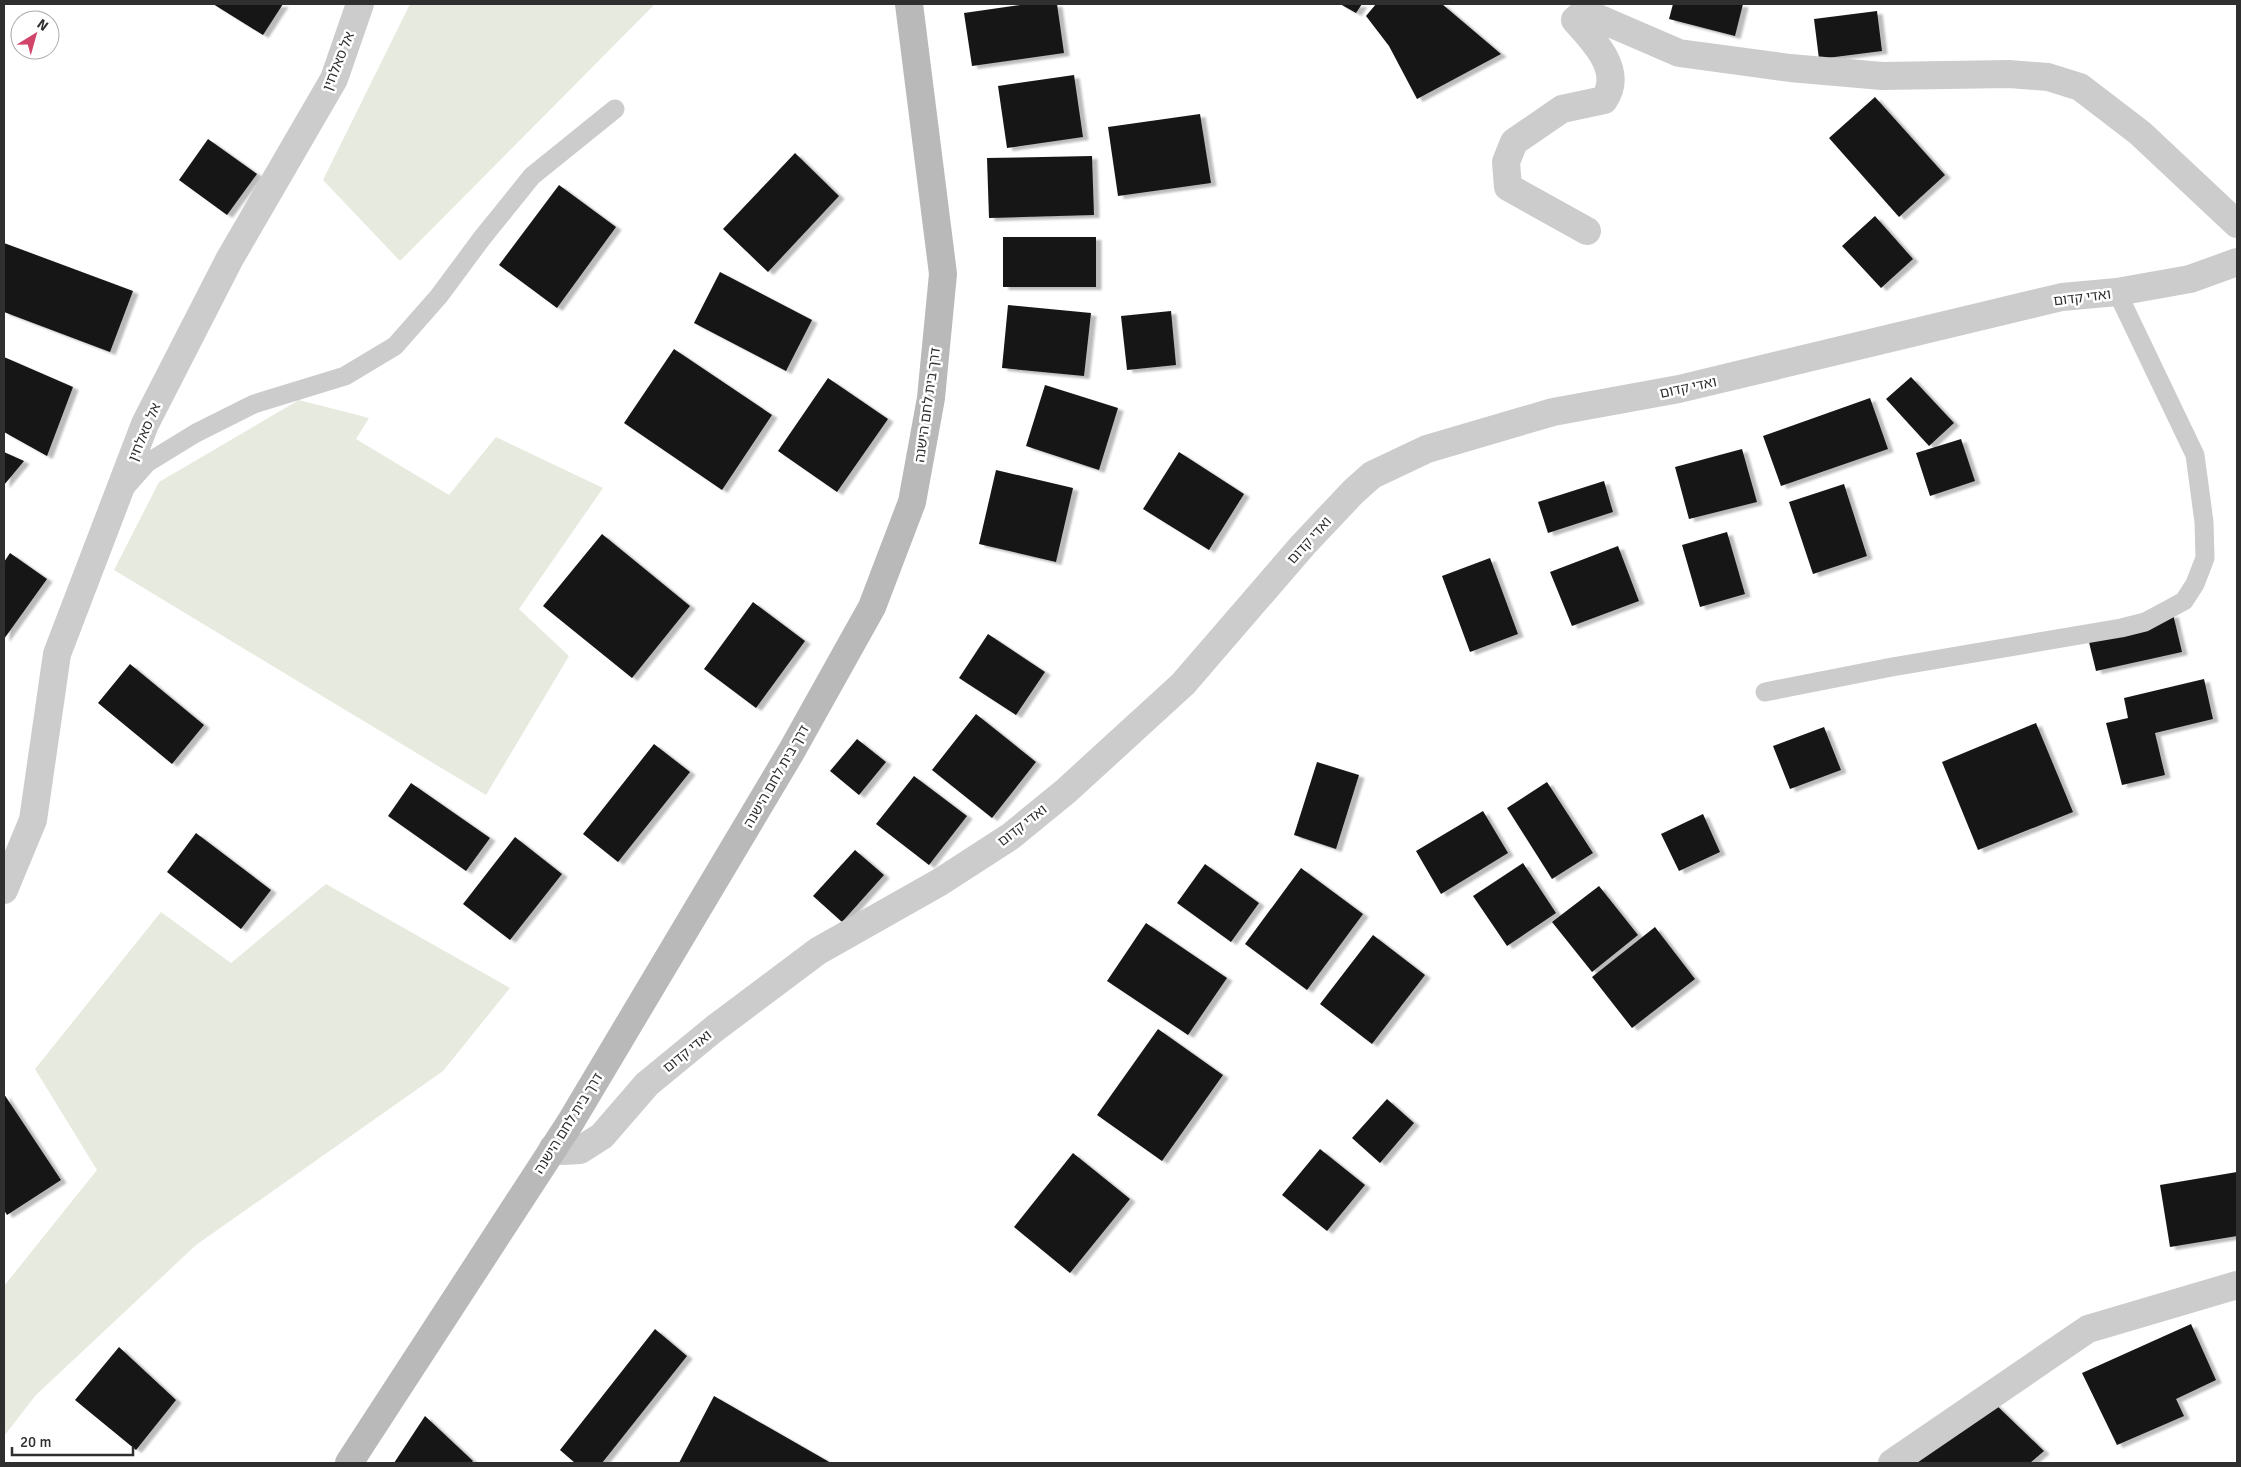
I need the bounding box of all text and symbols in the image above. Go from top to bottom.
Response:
north arrow [10,10,60,60]
text: N [34,15,52,35]
street label: אל סאלחין [319,29,358,93]
street label: ואדי קדום [2052,286,2112,309]
street label: דרך בית לחם הישנה [911,346,944,464]
street label: ואדי קדום [1658,373,1718,402]
street label: אל סאלחין [124,400,164,464]
street label: ואדי קדום [1284,513,1335,568]
street label: דרך בית לחם הישנה [740,721,813,831]
street label: ואדי קדום [994,801,1050,850]
street label: ואדי קדום [659,1027,715,1076]
street label: דרך בית לחם הישנה [531,1069,607,1177]
scale bar [12,1424,134,1456]
text: 20 m [20,1433,51,1451]

